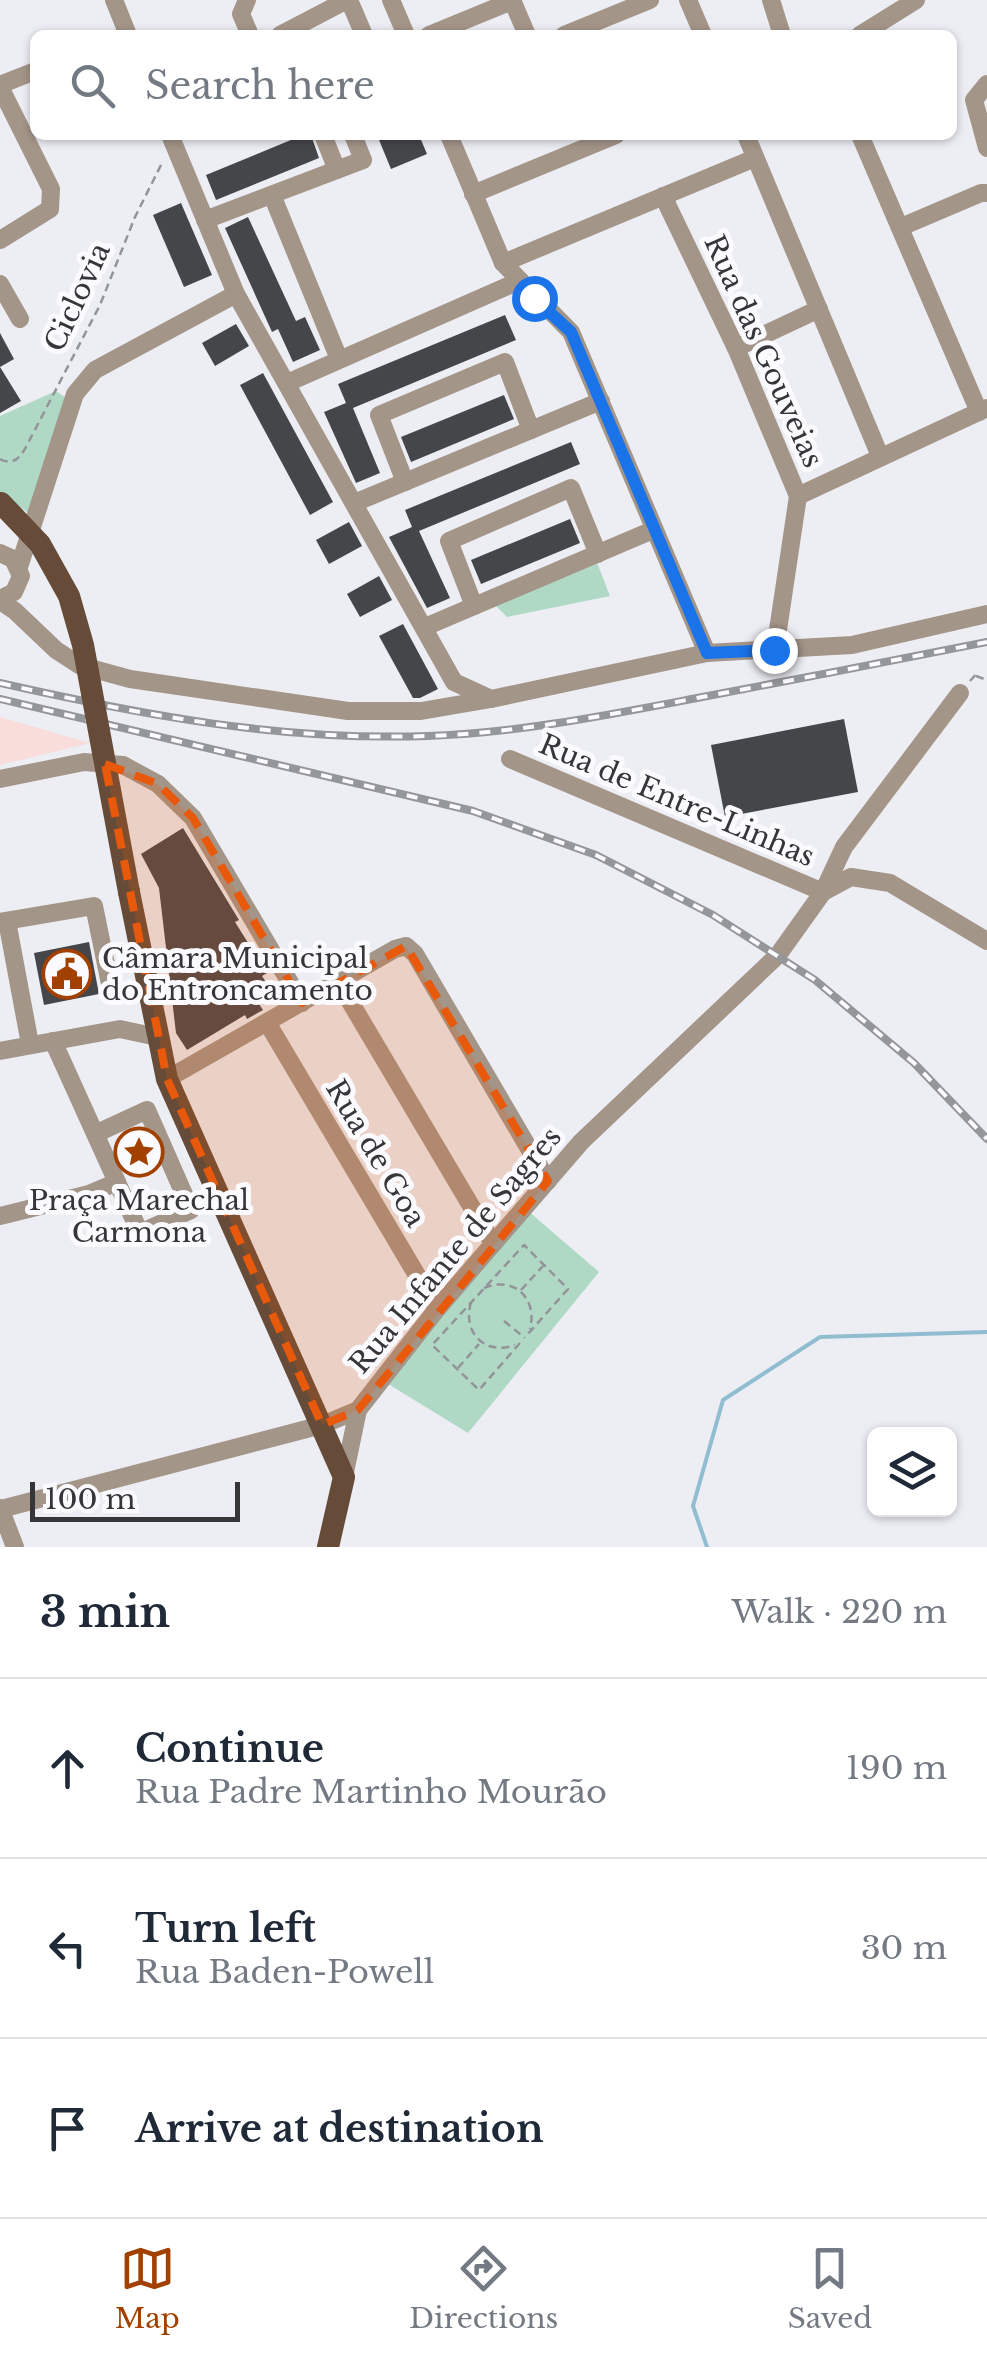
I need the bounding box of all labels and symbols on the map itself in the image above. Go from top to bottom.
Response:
street label: Rua das Gouveias [697,229,831,473]
street label: Ciclovia [37,237,118,357]
route start [512,276,558,322]
route end [752,628,798,674]
street label: Rua de Entre-Linhas [534,727,820,874]
place label: Câmara Municipal do Entroncamento [102,941,373,1008]
public building icon: Câmara Municipal do Entroncamento [41,948,93,1000]
street label: Rua de Goa [318,1073,433,1234]
street label: Rua Infante de Sagres [342,1120,569,1381]
place icon: Praça Marechal Carmona [113,1126,165,1178]
place label: Praça Marechal Carmona [29,1183,249,1250]
scale bar [30,1477,240,1522]

